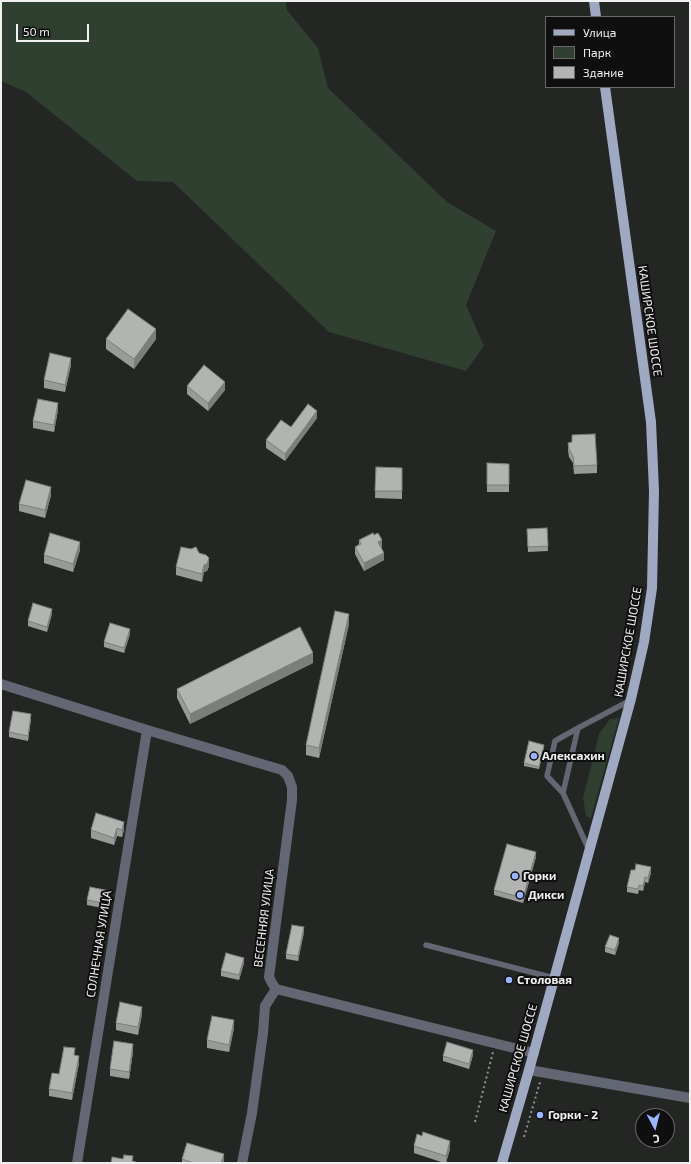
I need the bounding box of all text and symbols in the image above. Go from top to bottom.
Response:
scale bar [18,16,91,42]
legend [545,16,675,88]
text: 50 m [23,24,50,38]
text: Улица [583,25,616,39]
text: Парк [583,45,611,59]
text: Здание [583,65,624,79]
street label: КАШИРСКОЕ ШОССЕ [635,265,665,377]
street label: КАШИРСКОЕ ШОССЕ [611,586,645,698]
place label: Алексахин [542,749,605,763]
marker: Алексахин [529,751,539,761]
street label: ВЕСЕННЯЯ УЛИЦА [251,868,277,968]
place label: Горки [523,869,556,883]
marker: Горки [510,871,520,881]
place label: Дикси [528,888,564,902]
street label: СОЛНЕЧНАЯ УЛИЦА [83,889,115,999]
marker: Дикси [515,890,525,900]
place label: Столовая [517,973,572,987]
marker: Столовая [504,975,514,985]
street label: КАШИРСКОЕ ШОССЕ [496,1002,540,1114]
place label: Горки - 2 [548,1108,598,1122]
north arrow [635,1108,675,1148]
marker: Горки - 2 [535,1110,545,1120]
text: С [652,1133,660,1146]

